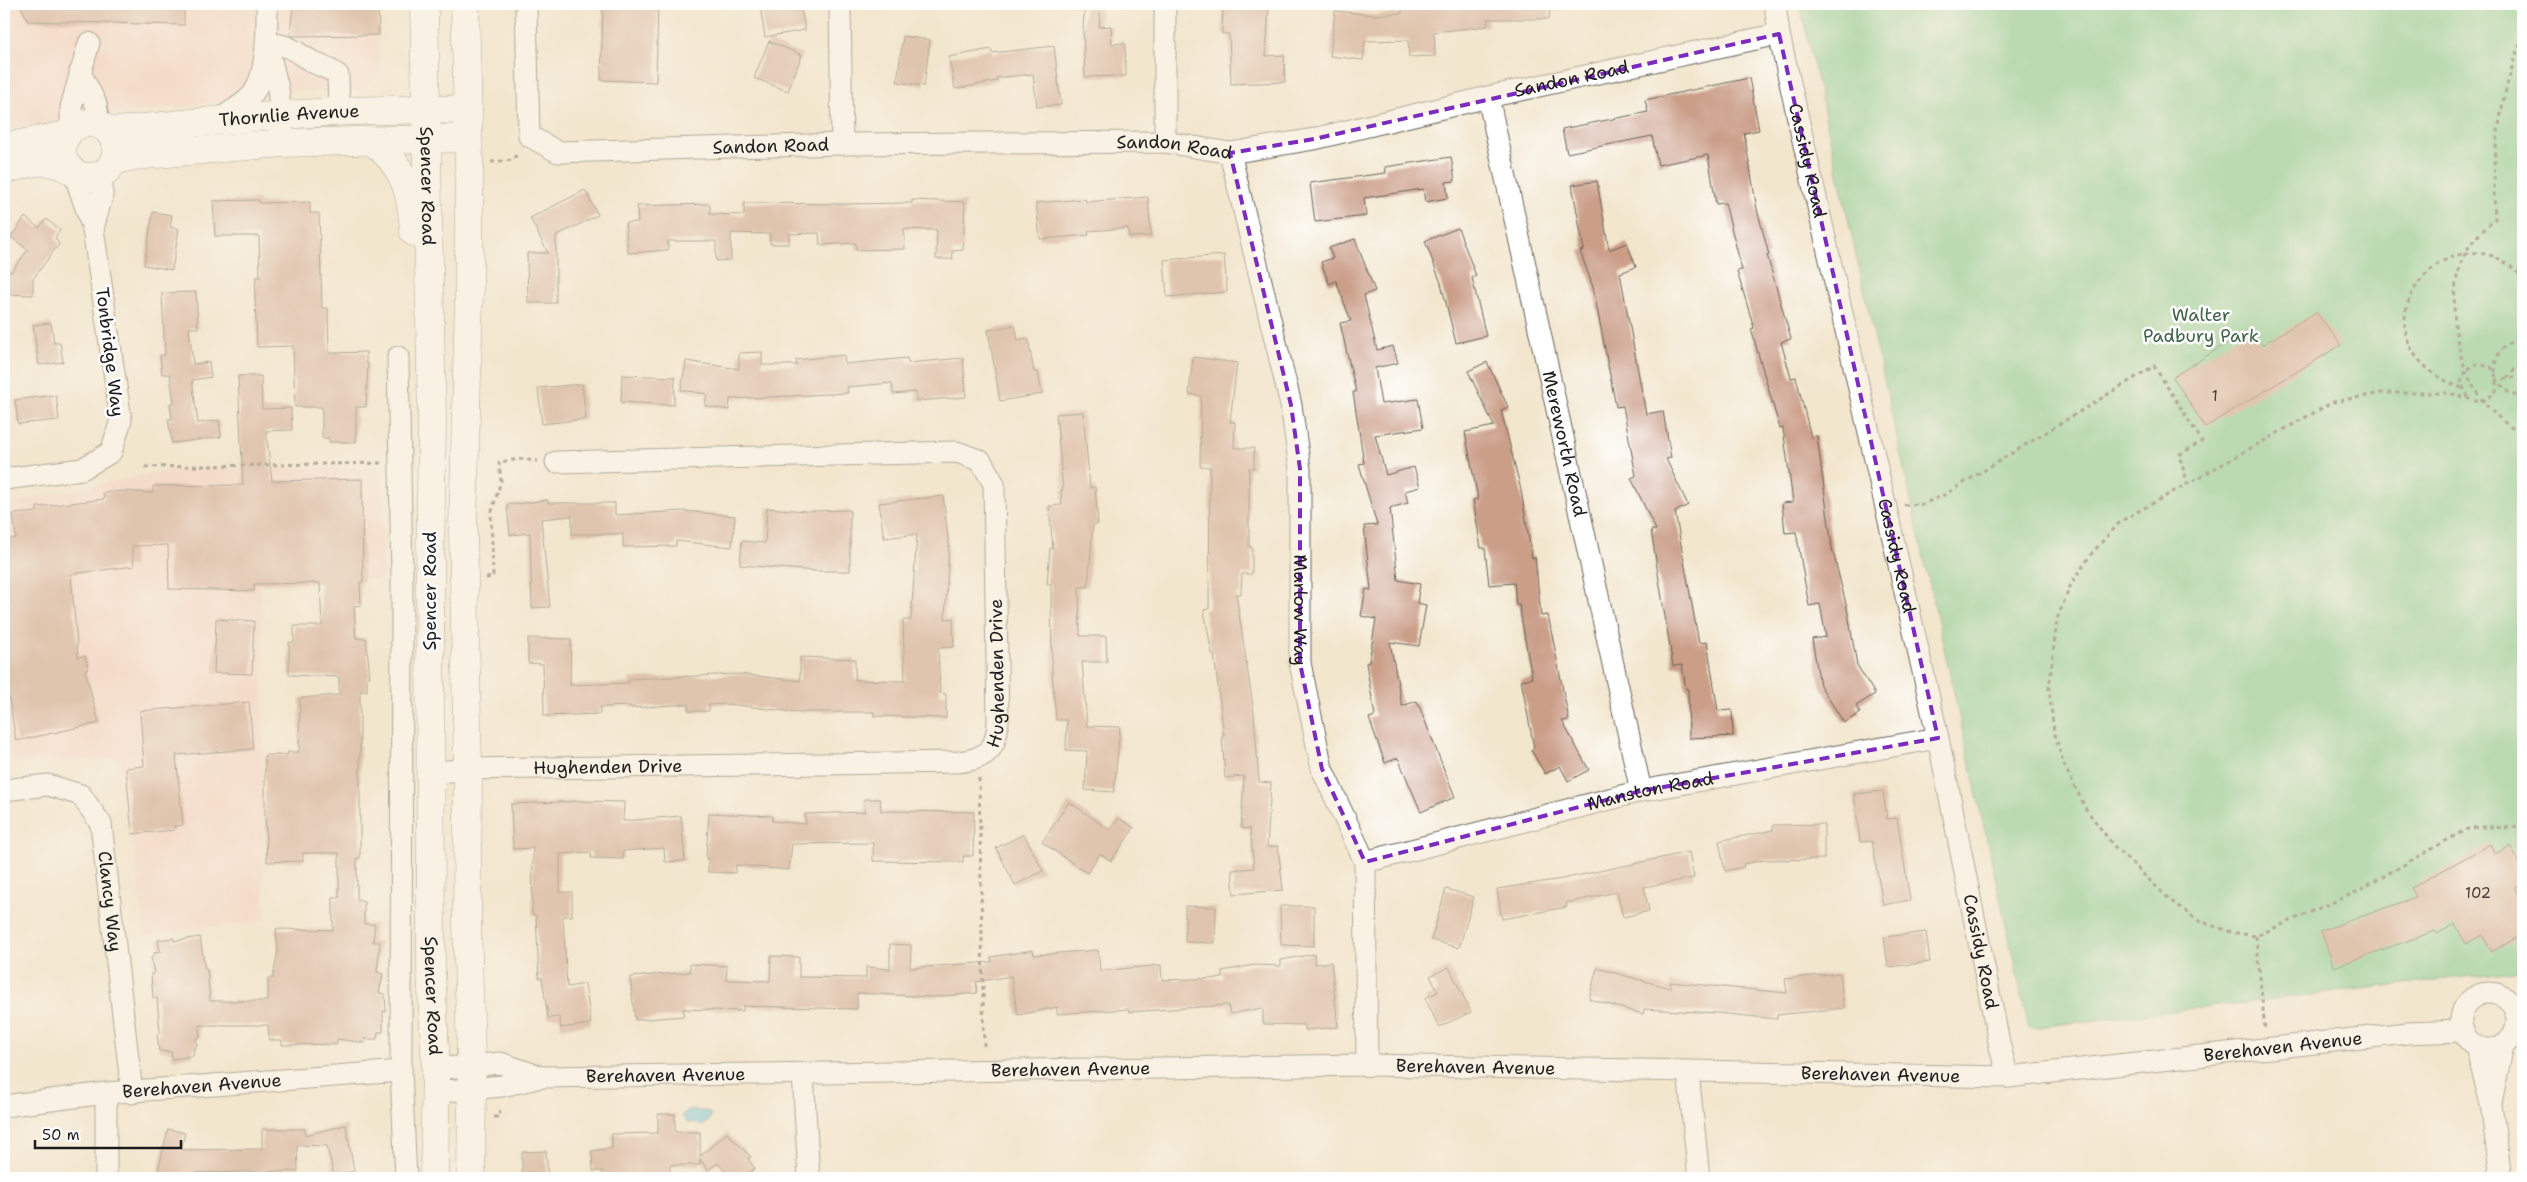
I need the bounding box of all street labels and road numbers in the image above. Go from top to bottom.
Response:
street label: Sandon Road [1512,55,1631,103]
street label: Thornlie Avenue [218,99,360,132]
street label: Cassidy Road [1783,101,1832,220]
street label: Spencer Road [414,126,441,246]
street label: Sandon Road [1116,129,1234,165]
street label: Sandon Road [712,132,829,160]
street label: Tonbridge Way [90,286,130,418]
street label: Mereworth Road [1537,368,1592,519]
street label: Cassidy Road [1872,496,1921,615]
street label: Spencer Road [418,531,442,651]
street label: Marlow Way [1288,554,1312,666]
street label: Hughenden Drive [981,598,1010,751]
street label: Hughenden Drive [533,754,683,780]
street label: Manston Road [1585,766,1715,816]
street label: Clancy Way [92,850,128,953]
street label: Cassidy Road [1958,892,2004,1011]
street label: Spencer Road [419,936,447,1056]
street label: Berehaven Avenue [2202,1026,2363,1067]
street label: Berehaven Avenue [1396,1054,1556,1081]
street label: Berehaven Avenue [991,1056,1151,1082]
street label: Berehaven Avenue [1801,1061,1961,1088]
street label: Berehaven Avenue [586,1062,746,1088]
street label: Berehaven Avenue [121,1068,282,1104]

